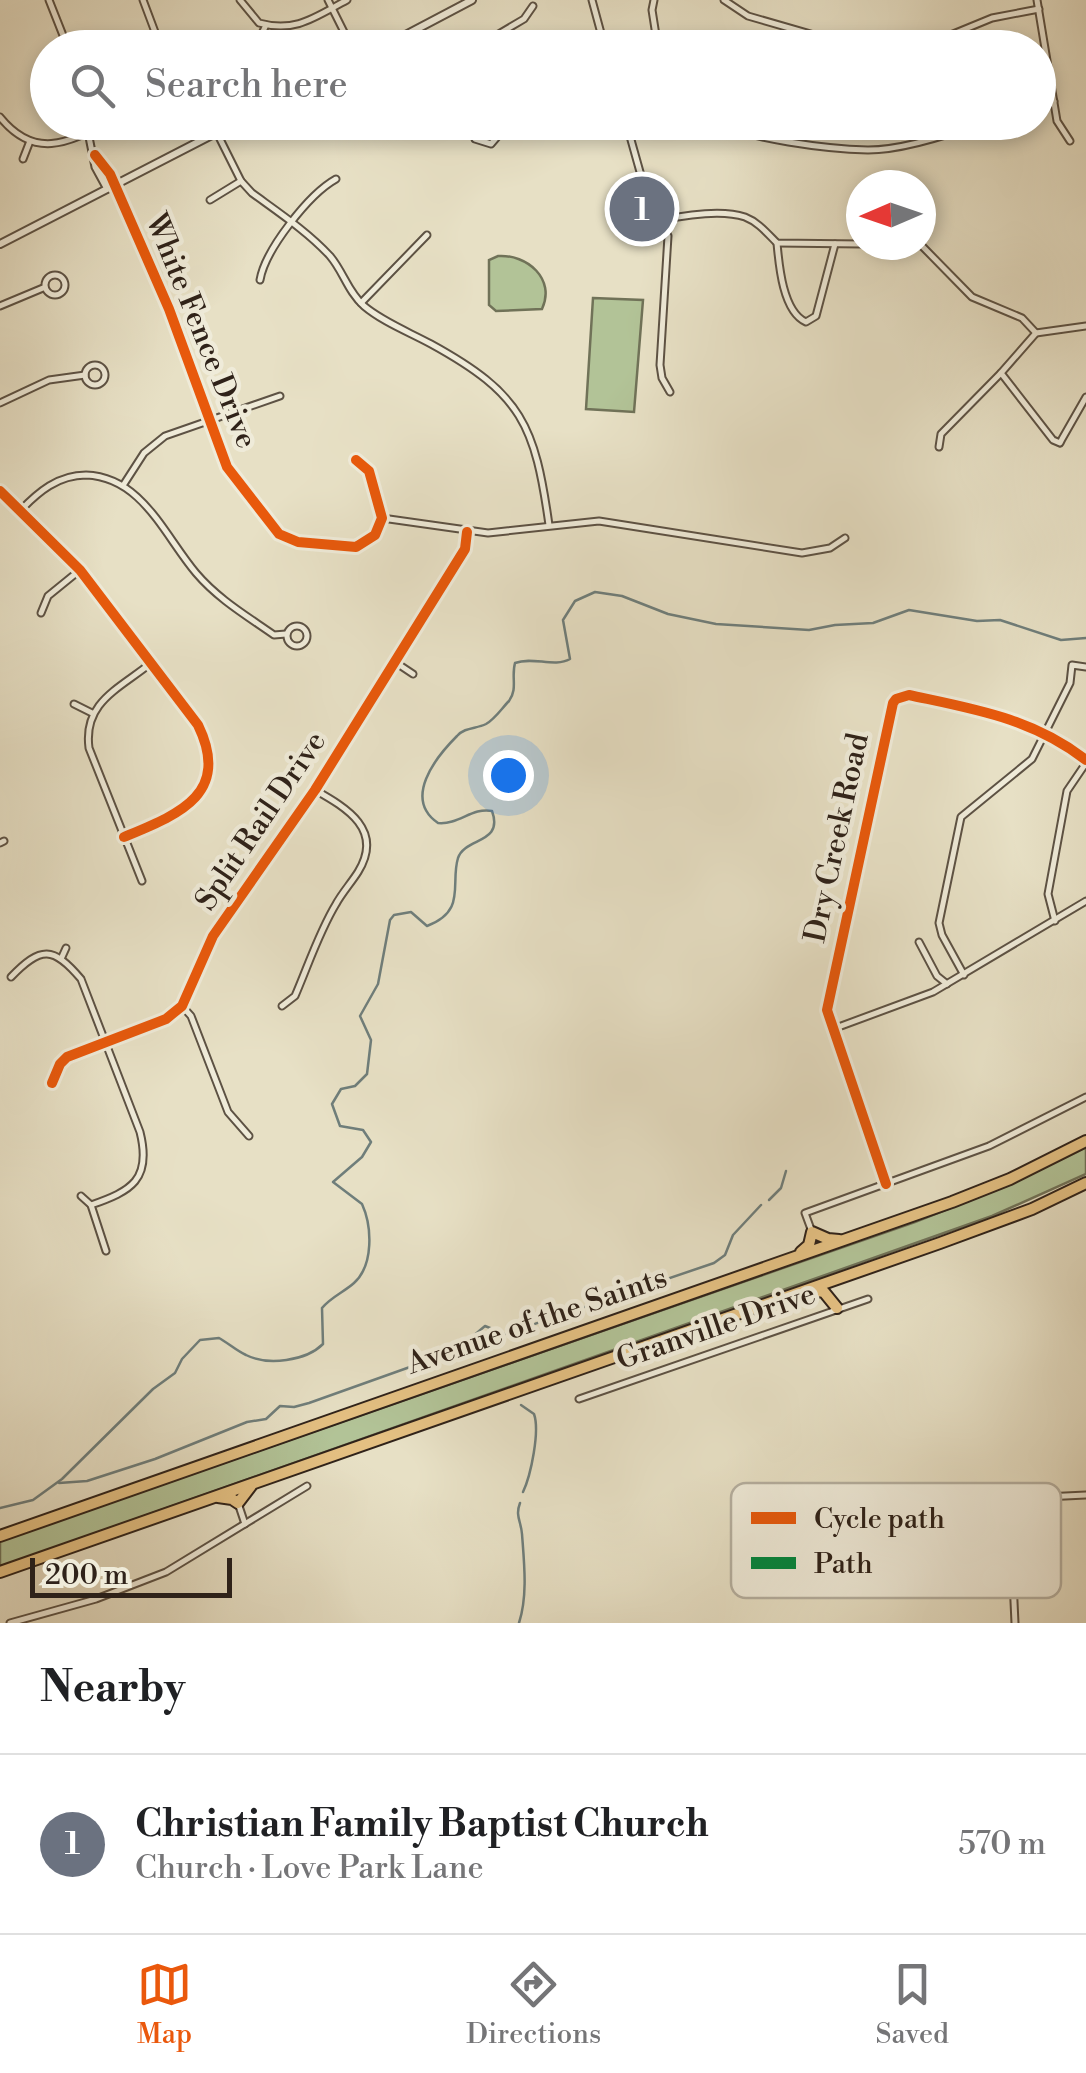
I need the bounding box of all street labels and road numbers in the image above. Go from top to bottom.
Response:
street label: White Fence Drive [136,207,265,454]
street label: Split Rail Drive [187,724,335,918]
street label: Dry Creek Road [796,730,878,946]
street label: Avenue of the Saints [401,1259,672,1384]
street label: Granville Drive [611,1275,821,1379]

